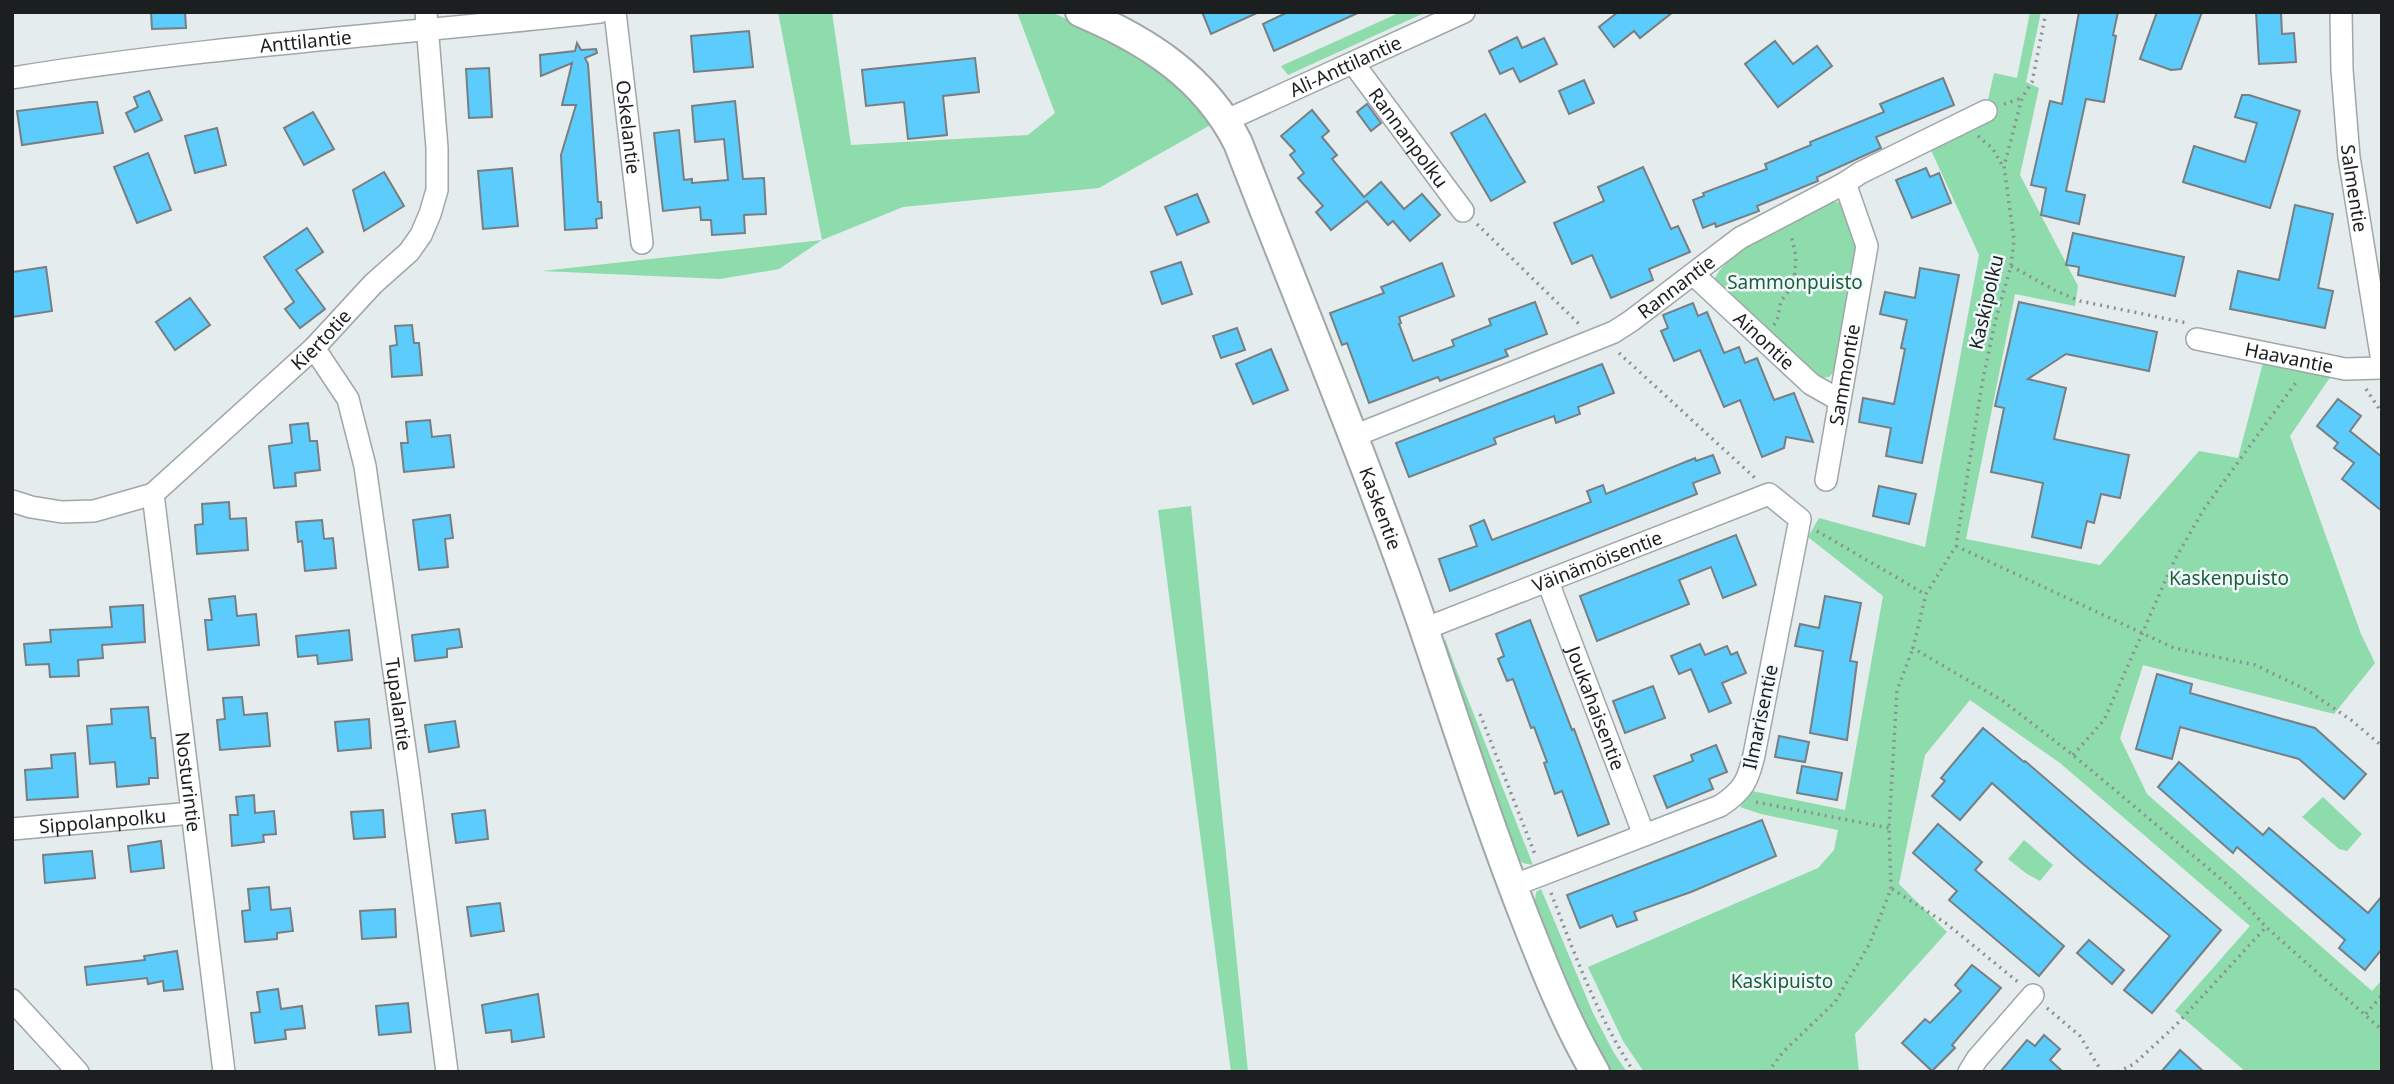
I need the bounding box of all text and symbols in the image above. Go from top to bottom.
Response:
street label: Anttilantie [258,24,353,59]
street label: Ali-Anttilantie [1285,29,1405,103]
street label: Oskelantie [610,79,647,176]
street label: Rannanpolku [1363,82,1454,193]
street label: Salmentie [2335,143,2374,234]
street label: Rannantie [1632,249,1720,325]
street label: Kaskipolku [1962,252,2010,352]
park label: Sammonpuisto [1727,269,1863,295]
street label: Kiertotie [285,303,357,376]
street label: Ainontie [1728,306,1800,375]
street label: Sammontie [1823,322,1866,427]
street label: Haavantie [2242,336,2336,379]
street label: Kaskentie [1353,463,1408,553]
street label: Väinämöisentie [1529,524,1666,598]
park label: Kaskenpuisto [2169,565,2289,591]
street label: Joukahaisentie [1560,641,1631,774]
street label: Tupalantie [379,656,418,752]
street label: Ilmarisentie [1736,662,1784,772]
street label: Nosturintie [169,730,207,833]
street label: Sippolanpolku [38,802,167,840]
park label: Kaskipuisto [1731,968,1833,994]

